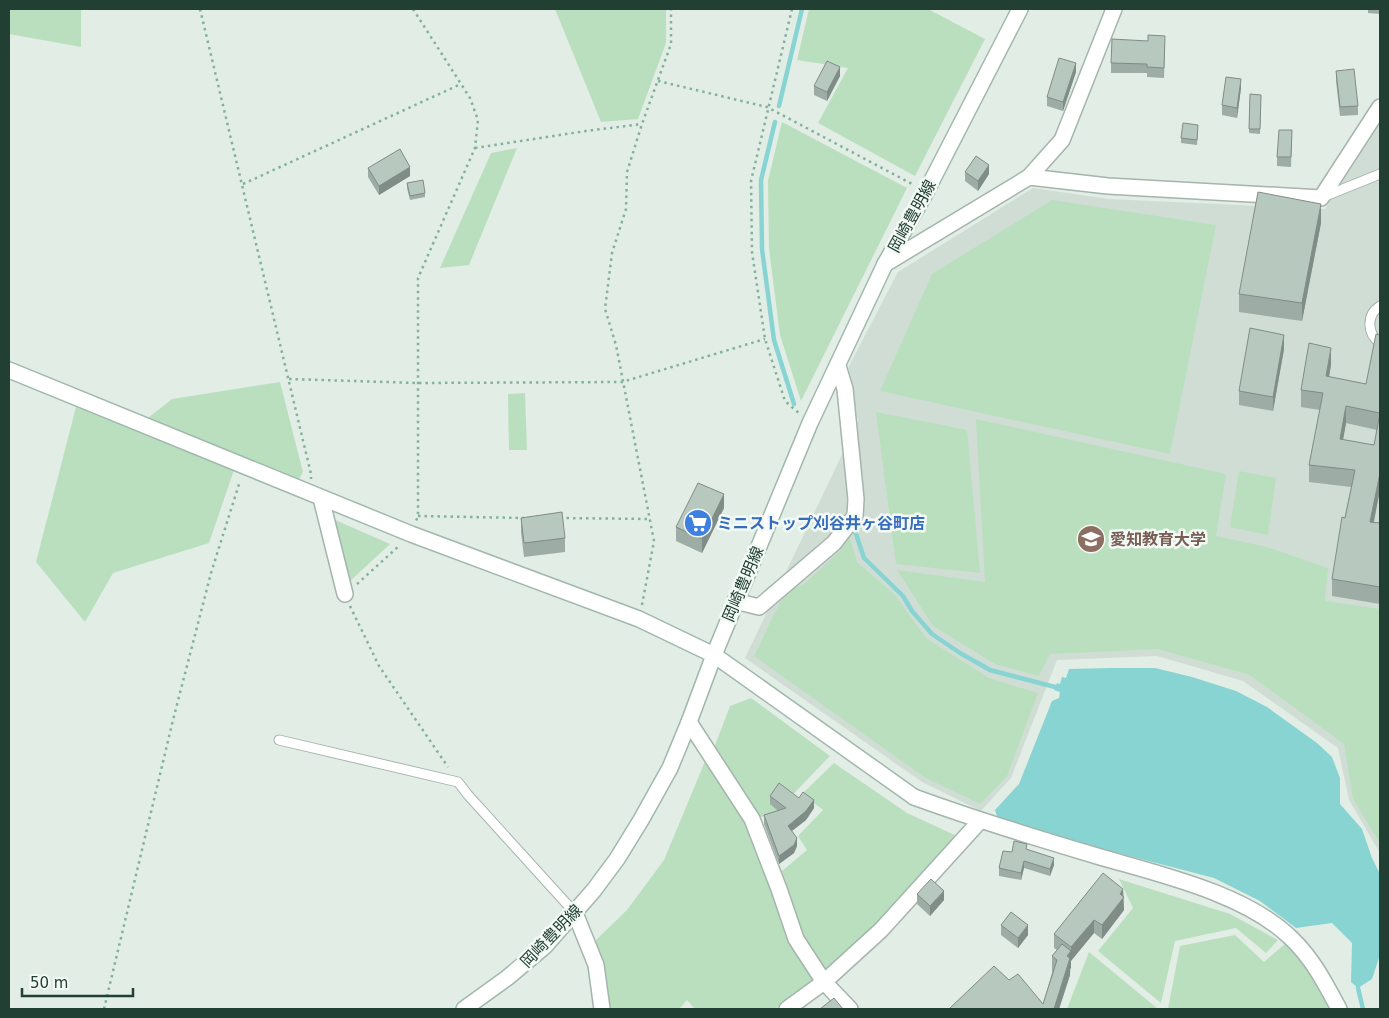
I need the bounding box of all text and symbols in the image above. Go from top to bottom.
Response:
street label: 岡崎豊明線 [884,176,940,256]
supermarket icon: ミニストップ刈谷井ヶ谷町店 [683,508,713,538]
place label: ミニストップ刈谷井ヶ谷町店 [717,514,925,533]
school or university icon: 愛知教育大学 [1076,524,1106,554]
place label: 愛知教育大学 [1110,530,1206,549]
street label: 岡崎豊明線 [719,543,767,625]
street label: 岡崎豊明線 [516,901,586,971]
scale bar [22,966,134,998]
text: 50 m [30,974,68,992]

